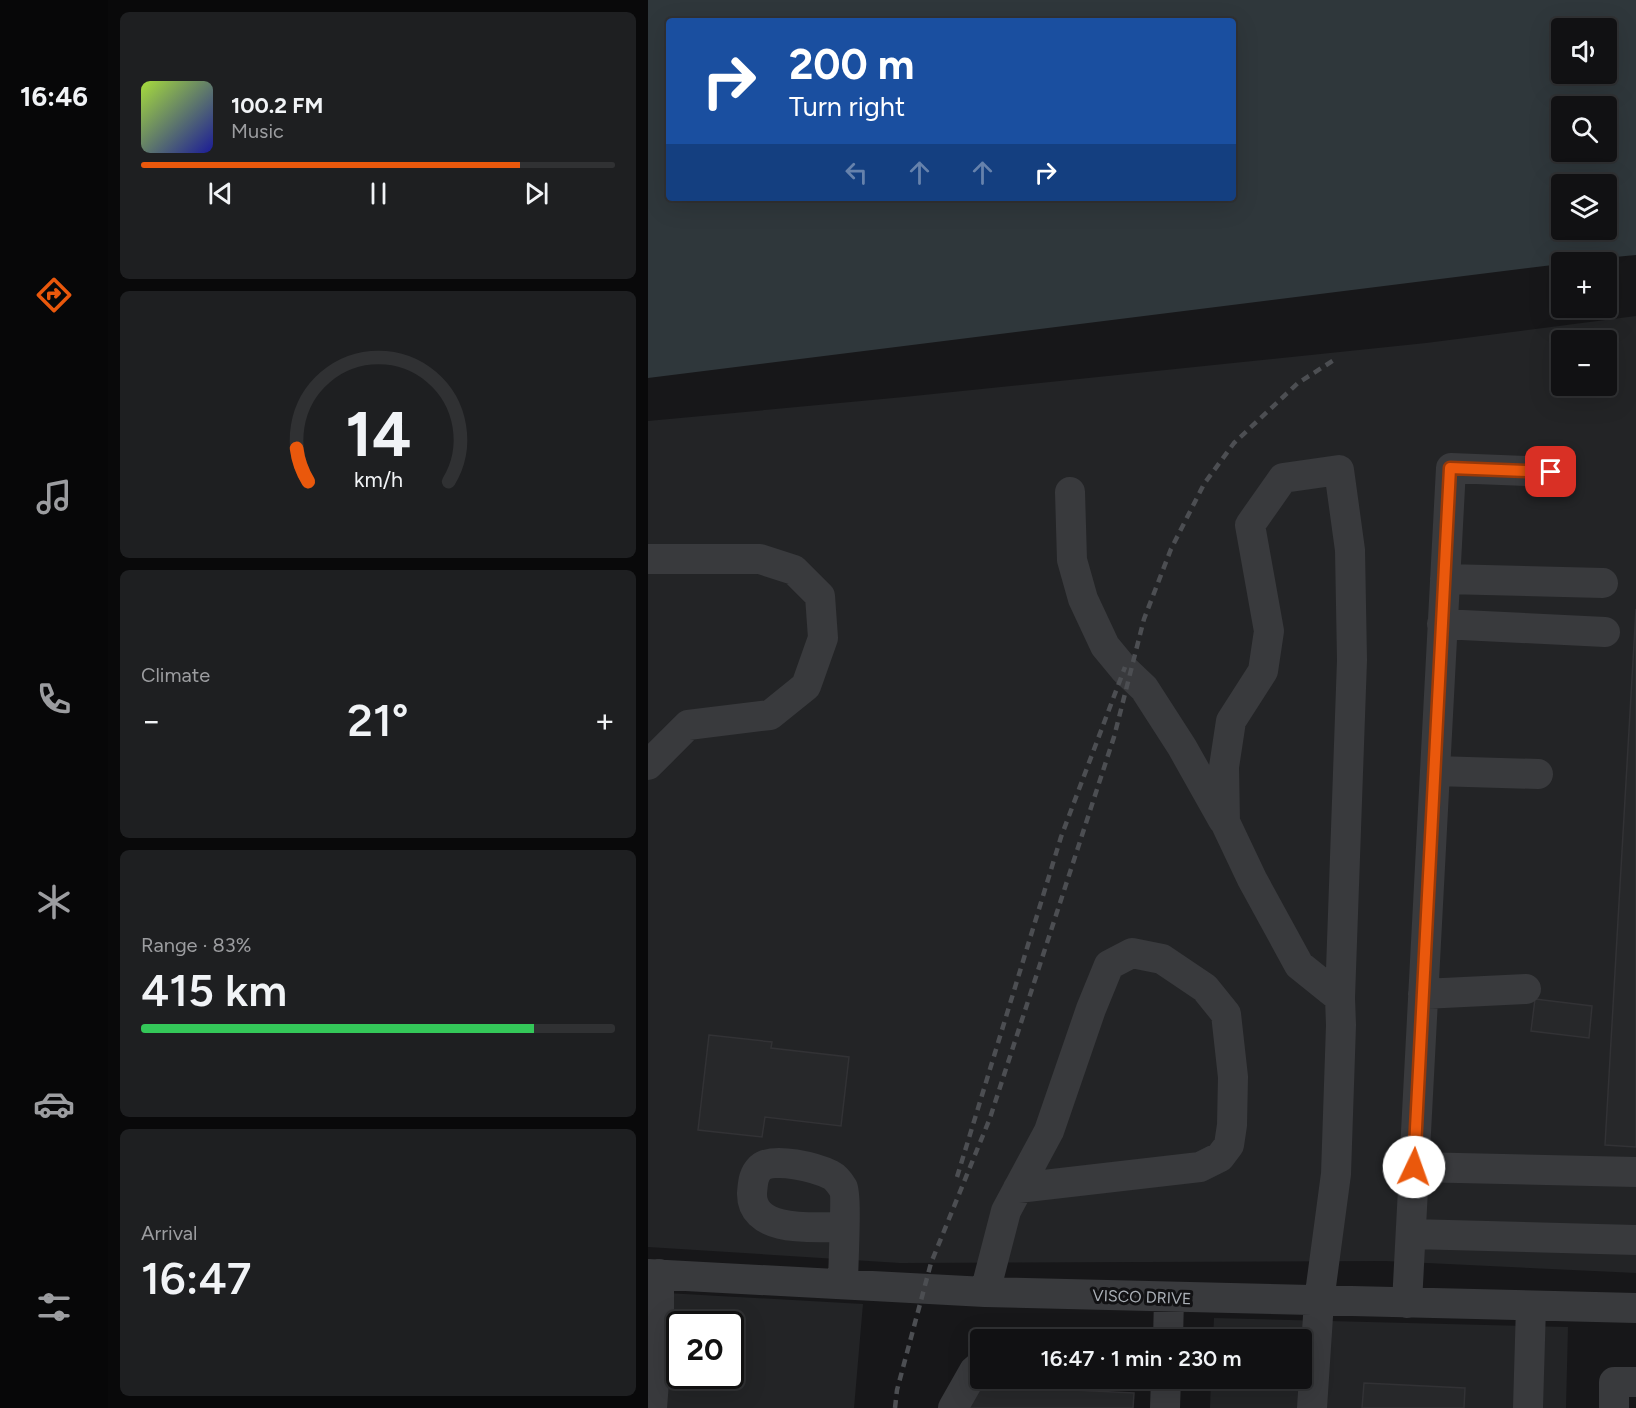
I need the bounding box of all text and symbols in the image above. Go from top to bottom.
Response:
map controls [1551,18,1617,396]
button: sound [1551,18,1617,84]
text: 200 m [789,39,914,90]
icon: right [690,42,768,120]
text: 16:46 [20,80,88,113]
text: Turn right [789,90,905,123]
text: 100.2 FM [231,92,323,119]
button: search [1551,96,1617,162]
text: Music [231,119,284,143]
icon: left [840,156,873,189]
icon: ahead [903,156,936,189]
icon: ahead [966,156,999,189]
icon: right [1029,156,1062,189]
button: layers [1551,174,1617,240]
icon: previous [204,177,237,210]
icon: pause [362,177,395,210]
icon: next [520,177,553,210]
button: + [1551,252,1617,318]
icon: directions [33,274,75,316]
button: − [1551,330,1617,396]
text: 14 [345,397,411,472]
pin [1525,446,1576,497]
icon: arrive [1534,455,1567,488]
text: km/h [354,467,402,492]
icon: music [33,476,75,518]
text: Climate [141,663,210,687]
icon: phone [33,678,75,720]
text: 21° [347,693,409,747]
text: − [141,701,162,740]
text: + [594,701,615,740]
icon: climate [33,881,75,923]
text: Range · 83% [141,933,251,957]
text: 415 km [141,963,287,1017]
icon: car [33,1083,75,1125]
position arrow [1382,1135,1446,1199]
text: Arrival [141,1221,197,1245]
text: 16:47 [141,1251,251,1305]
icon: filters [33,1286,75,1328]
street label: VISCO DRIVE [1092,1286,1192,1308]
speed limit sign: 20 [666,1311,744,1389]
text: 16:47 · 1 min · 230 m [1040,1345,1242,1372]

